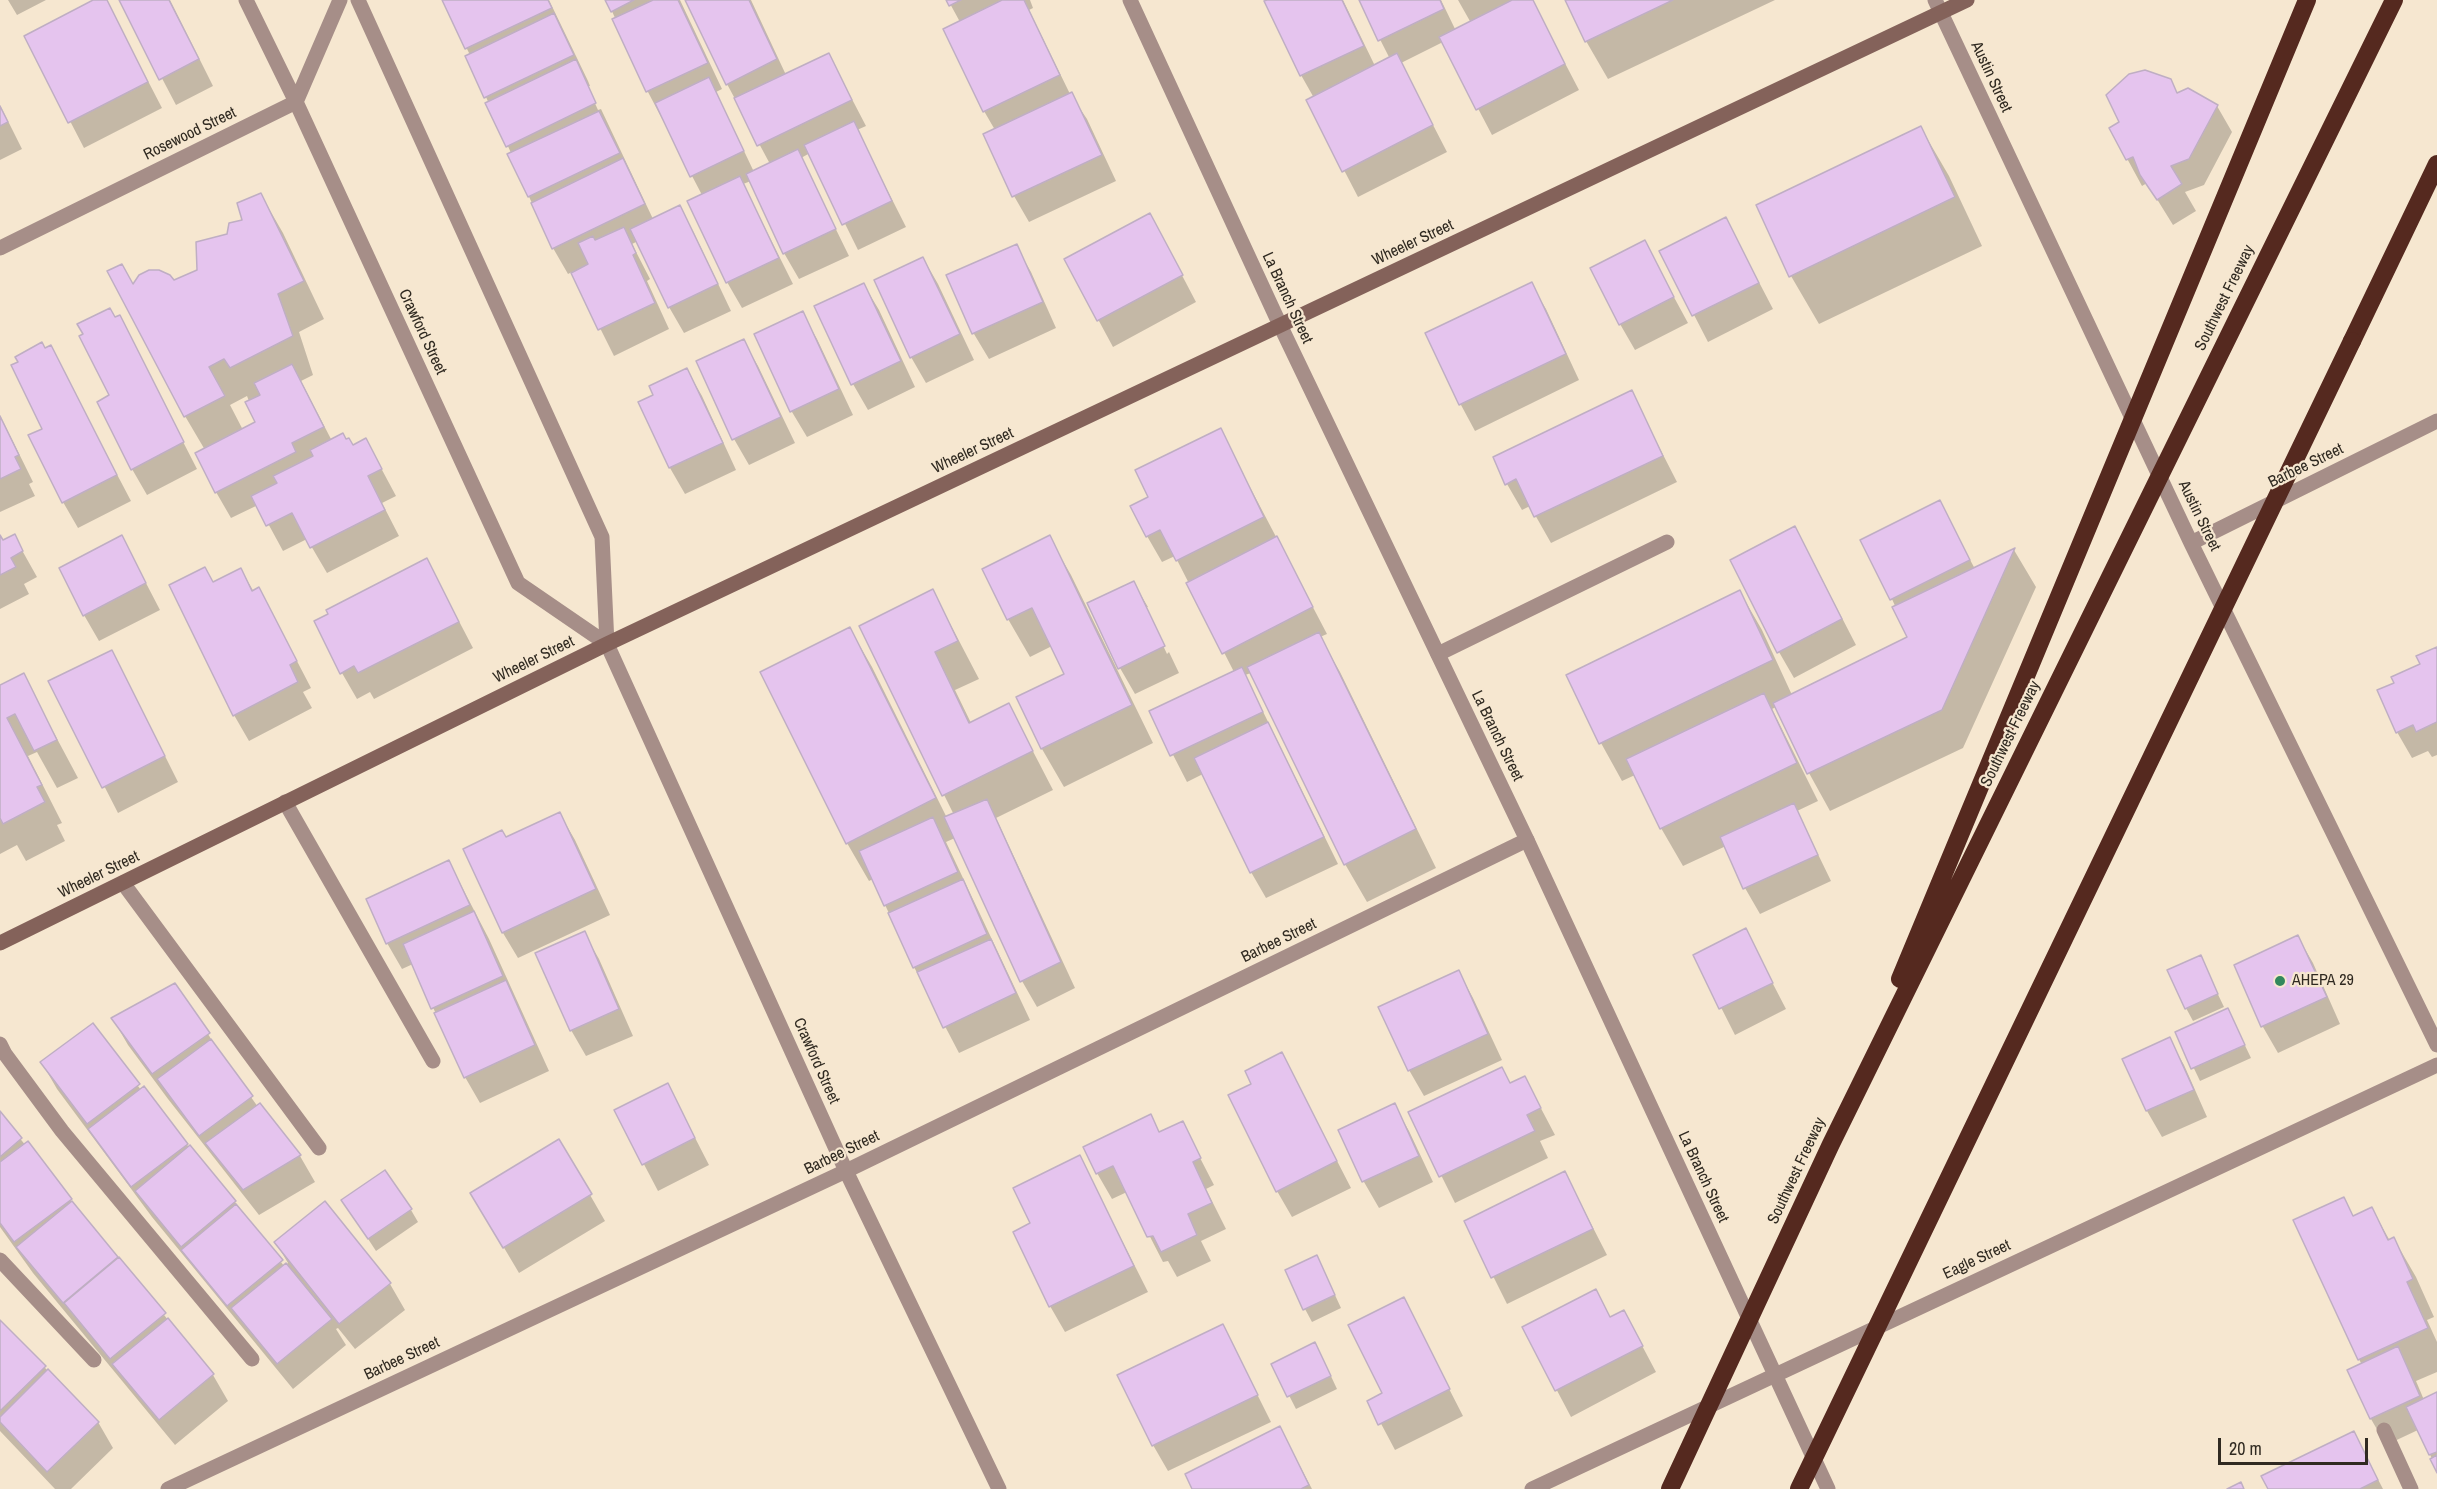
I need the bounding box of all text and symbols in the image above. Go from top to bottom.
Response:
street label: Austin Street [1966,39,2016,115]
street label: Rosewood Street [141,103,239,165]
street label: Wheeler Street [1369,216,1457,270]
street label: Southwest Freeway [2191,242,2259,354]
street label: La Branch Street [1257,249,1317,347]
street label: Crawford Street [394,286,450,378]
street label: Wheeler Street [929,424,1017,478]
street label: Barbee Street [2265,440,2347,492]
street label: Austin Street [2174,478,2224,554]
street label: Wheeler Street [490,632,578,688]
street label: Southwest Freeway [1977,678,2045,790]
street label: La Branch Street [1467,688,1527,784]
street label: Wheeler Street [55,847,143,903]
street label: Barbee Street [1238,915,1320,967]
place label: AHEPA 29 [2292,971,2354,991]
marker: AHEPA 29 [2273,974,2287,988]
street label: Crawford Street [789,1015,843,1107]
street label: Southwest Freeway [1764,1115,1830,1227]
street label: Barbee Street [801,1127,883,1179]
street label: La Branch Street [1673,1128,1733,1226]
street label: Eagle Street [1940,1236,2014,1284]
street label: Barbee Street [361,1333,443,1385]
scale bar [2221,1426,2371,1464]
text: 20 m [2229,1436,2262,1461]

